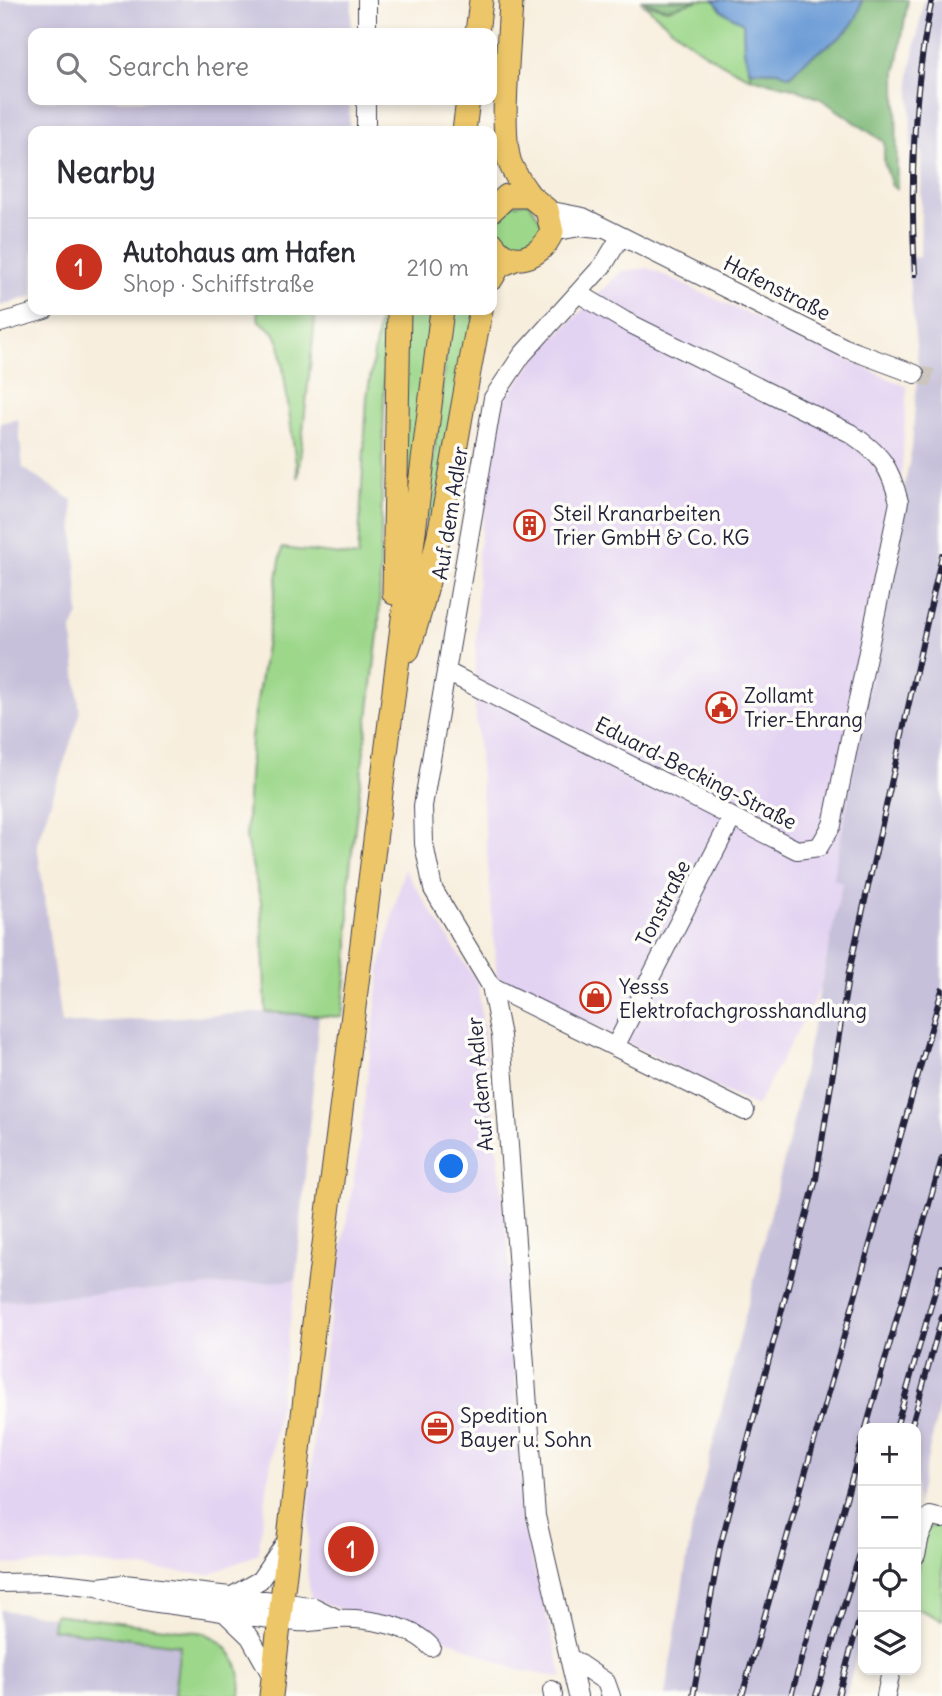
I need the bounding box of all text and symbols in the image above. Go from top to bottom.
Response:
search box [28,28,497,105]
icon: search [52,48,90,86]
text: Search here [108,50,249,83]
text: Nearby [56,153,156,191]
text: Autohaus am Hafen [123,236,355,269]
street label: Hafenstraße [719,250,835,326]
text: 1 [74,253,84,282]
text: 210 m [406,253,469,282]
text: Shop · Schiffstraße [123,269,315,298]
street label: Auf dem Adler [426,444,474,582]
place label: Steil Kranarbeiten Trier GmbH & Co. KG [553,500,749,551]
building icon: Steil Kranarbeiten Trier GmbH & Co. KG [513,508,547,542]
place label: Zollamt Trier-Ehrang [744,682,863,733]
public building icon: Zollamt Trier-Ehrang [704,690,738,724]
street label: Eduard-Becking-Straße [591,710,801,836]
street label: Tonstraße [630,855,696,951]
place label: Yesss Elektrofachgrosshandlung [619,973,867,1024]
shop icon: Yesss Elektrofachgrosshandlung [579,981,613,1015]
street label: Auf dem Adler [461,1015,499,1152]
your location [434,1149,468,1183]
place label: Spedition Bayer u. Sohn [460,1402,592,1453]
office icon: Spedition Bayer u. Sohn [420,1410,454,1444]
map controls [858,1423,921,1675]
button: + [858,1423,921,1486]
button: − [858,1486,921,1549]
pin: 1 [328,1523,374,1575]
button: locate [858,1549,921,1612]
button: layers [858,1612,921,1675]

